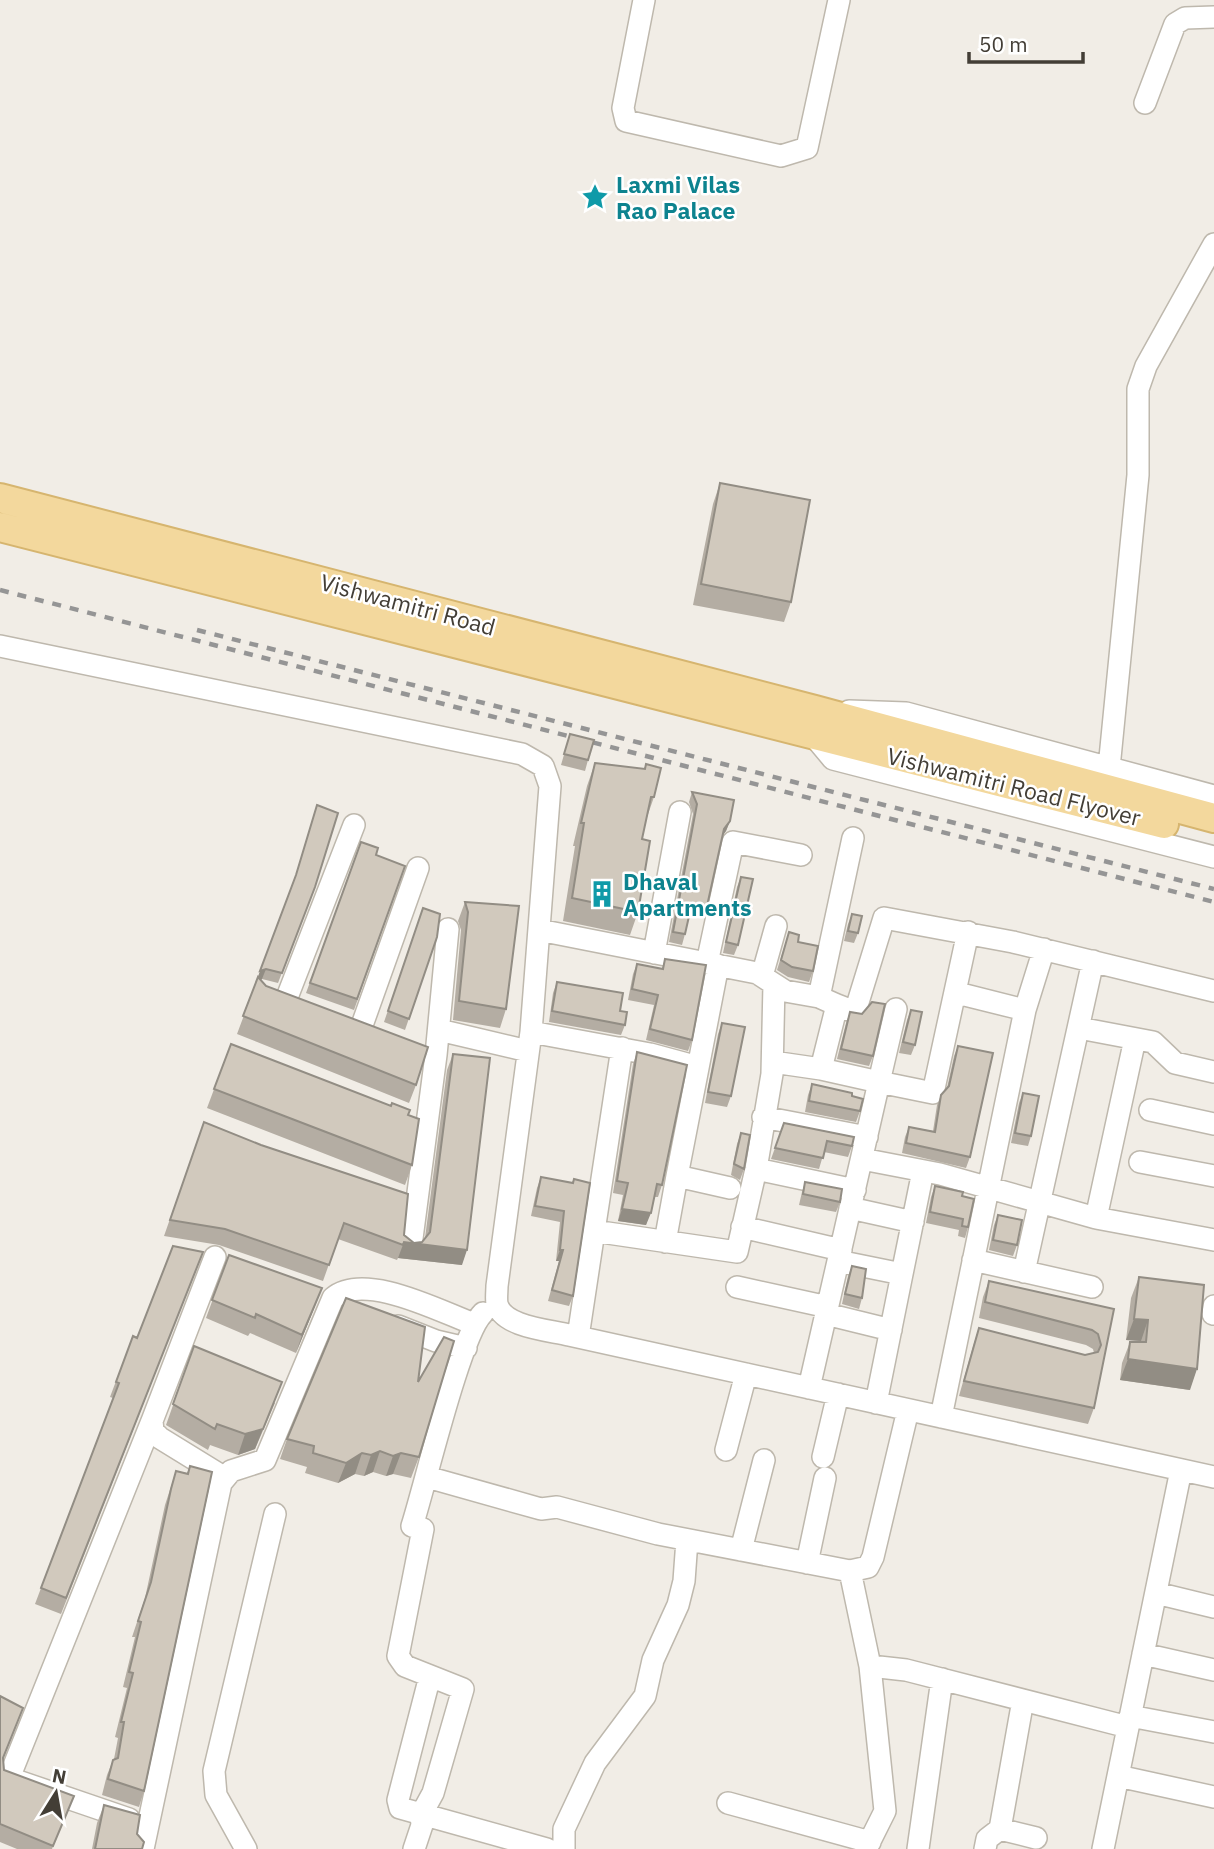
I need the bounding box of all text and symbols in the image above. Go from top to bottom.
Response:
scale bar [969,21,1083,65]
text: 50 m [979,30,1028,58]
place label: Laxmi Vilas Rao Palace [616,169,740,225]
place icon: Laxmi Vilas Rao Palace [580,182,610,212]
street label: Vishwamitri Road [317,566,499,642]
street label: Vishwamitri Road Flyover [884,740,1145,832]
place label: Dhaval Apartments [623,866,752,922]
building icon: Dhaval Apartments [587,879,617,909]
north arrow [21,1758,91,1828]
text: N [50,1763,68,1789]

